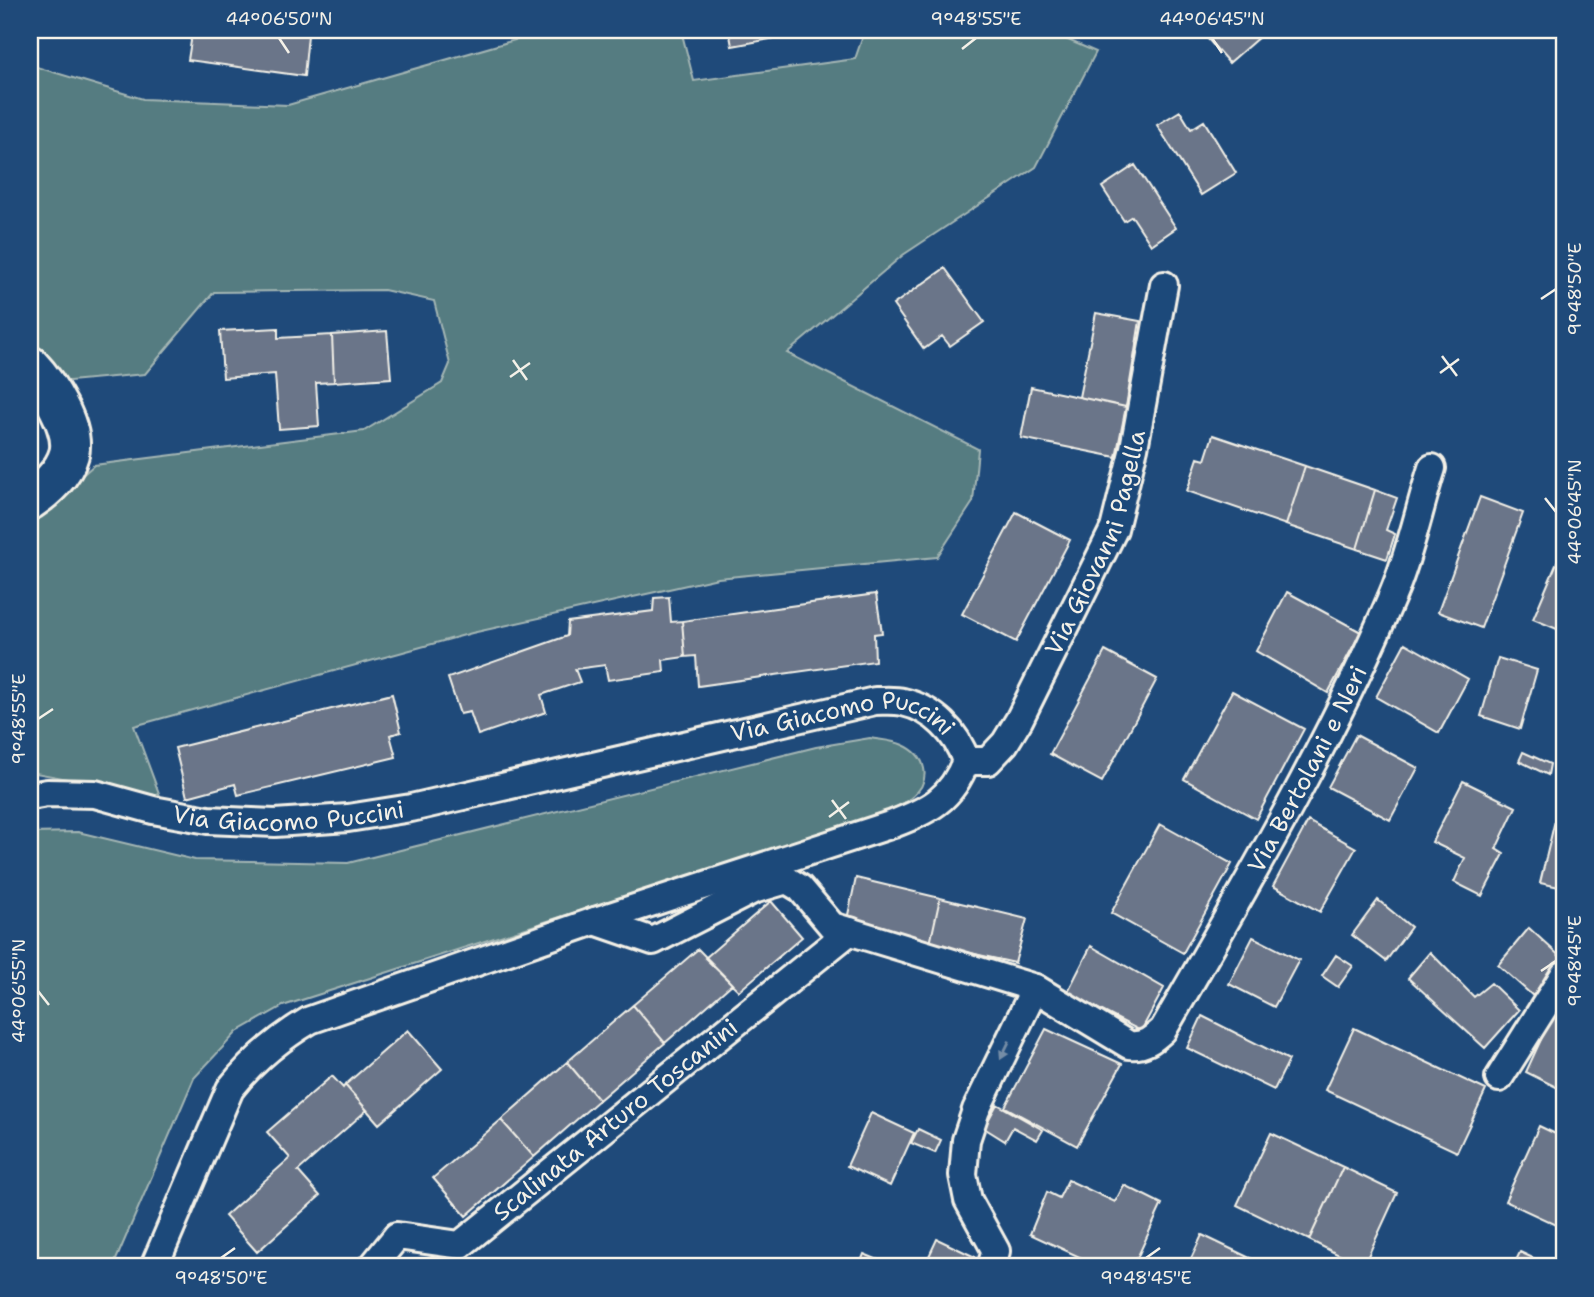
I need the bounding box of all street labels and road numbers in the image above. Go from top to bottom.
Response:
street label: Via Giovanni Pagella [1038,427,1153,661]
street label: Via Bertolani e Neri [1240,660,1375,879]
street label: Via Giacomo Puccini [723,723,955,755]
street label: Via Giacomo Puccini [170,793,407,839]
street label: Scalinata Arturo Toscanini [486,1011,745,1228]

